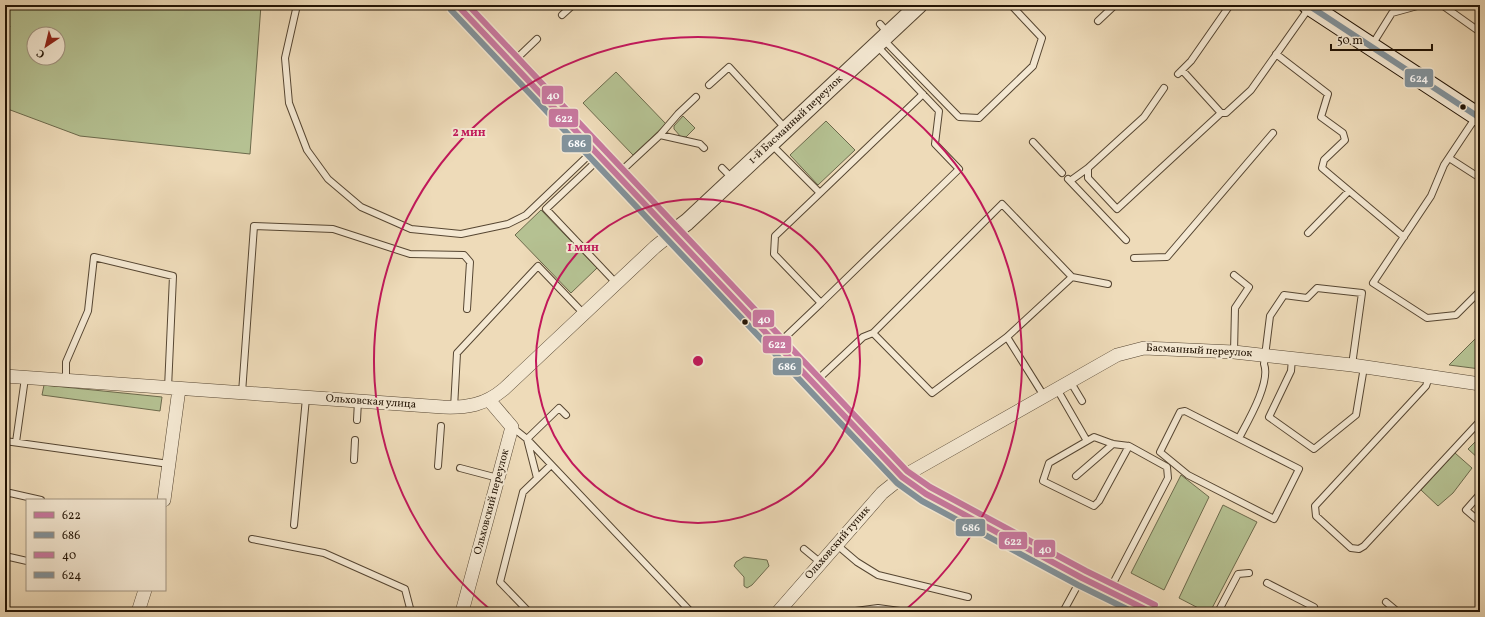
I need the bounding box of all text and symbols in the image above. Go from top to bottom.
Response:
north arrow [26,26,66,66]
scale bar [1331,26,1432,52]
text: 50 m [1337,33,1363,49]
text: С [34,45,48,61]
line badge: 624 [1404,68,1434,88]
street label: 1-й Басманный переулок [746,72,847,168]
text: 624 [1410,72,1428,87]
line badge: 40 [541,85,564,105]
text: 40 [546,89,560,104]
unlabelled marker [1458,102,1468,112]
line badge: 622 [548,108,579,128]
text: 622 [555,112,573,127]
text: 2 мин [452,125,486,141]
line badge: 686 [561,134,592,153]
text: 686 [568,137,586,152]
text: 1 мин [567,240,599,256]
line badge: 40 [752,309,775,328]
text: 40 [757,313,771,328]
unlabelled marker [740,317,750,327]
line badge: 622 [762,335,792,354]
text: 622 [768,338,786,353]
street label: Басманный переулок [1145,341,1253,361]
centre of rings [691,354,705,368]
line badge: 686 [772,357,802,376]
text: 686 [778,360,796,375]
street label: Ольховская улица [325,391,417,413]
street label: Ольховский переулок [471,447,513,557]
legend [26,499,166,591]
street label: Ольховский тупик [802,503,874,583]
text: 622 [62,508,81,524]
line badge: 686 [955,518,986,537]
text: 686 [962,521,980,536]
text: 686 [62,528,80,544]
line badge: 622 [998,531,1028,550]
text: 622 [1004,535,1022,550]
line badge: 40 [1033,539,1056,558]
text: 40 [1038,543,1052,558]
text: 40 [62,548,76,564]
text: 624 [62,568,81,584]

